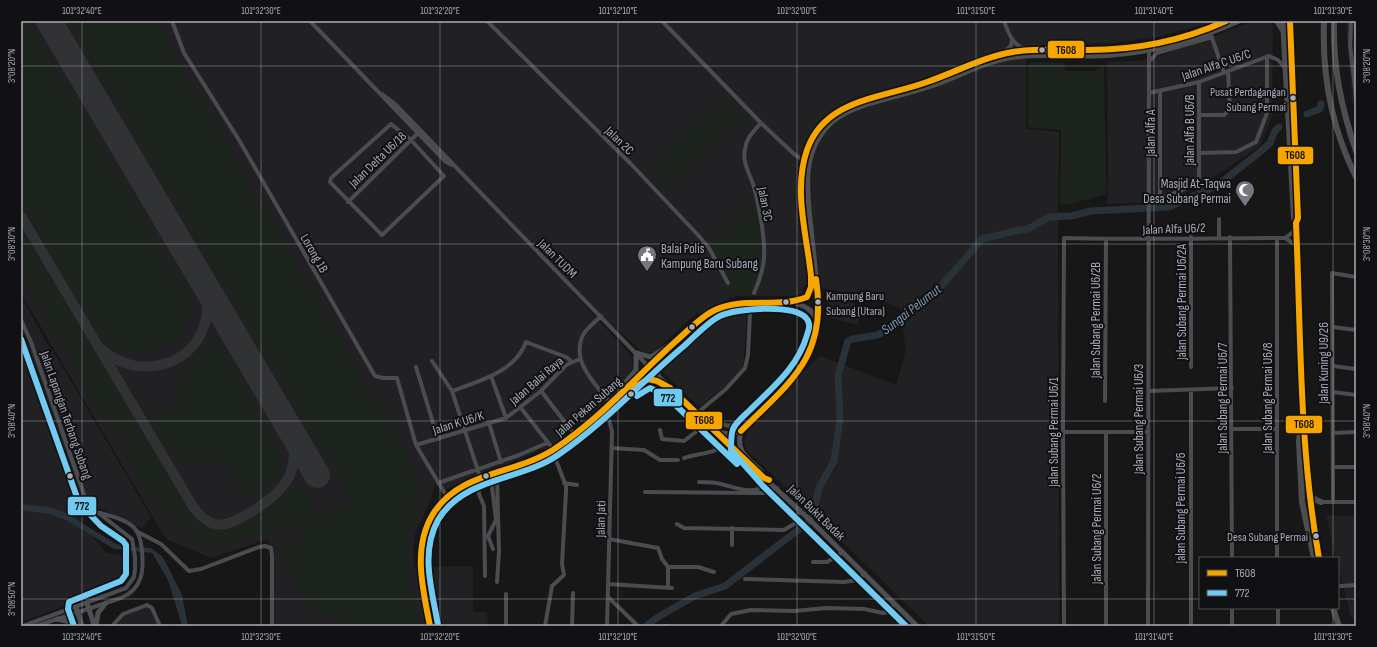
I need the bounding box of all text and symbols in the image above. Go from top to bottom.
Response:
text: 101°32'40"E [62,5,102,17]
text: 101°32'30"E [241,5,281,17]
text: 101°32'20"E [420,5,460,17]
text: 101°32'10"E [599,5,637,17]
text: 101°32'00"E [777,5,817,17]
text: 101°31'50"E [957,5,995,17]
text: 101°31'40"E [1135,5,1173,17]
text: 101°31'30"E [1314,5,1352,17]
line badge: T608 [1047,40,1085,59]
text: T608 [1056,44,1076,57]
unlabelled marker [1037,45,1047,55]
street label: Jalan Alfa C U6/C [1179,46,1253,85]
text: 3°08'20"N [6,49,18,83]
text: 3°08'20"N [1361,49,1373,83]
place label: Pusat Perdagangan Subang Permai [1210,85,1286,115]
marker: Pusat Perdagangan Subang Permai [1288,93,1298,103]
street label: Jalan Alfa B U6/B [1182,94,1198,167]
street label: Jalan Alfa A [1143,109,1159,158]
street label: Jalan 2C [601,122,637,158]
street label: Jalan Delta U6/18 [345,128,410,192]
line badge: T608 [1277,146,1314,165]
text: T608 [1285,149,1305,162]
place label: Masjid At-Taqwa Desa Subang Permai [1143,176,1231,207]
mosque icon: Masjid At-Taqwa Desa Subang Permai [1234,179,1256,207]
street label: Jalan 3C [754,185,776,223]
street label: Jalan Alfa U6/2 [1141,220,1206,238]
text: 3°08'30"N [6,227,18,261]
text: 3°08'30"N [1361,227,1373,261]
street label: Lorong 1B [297,231,332,276]
street label: Jalan TUDM [534,235,580,282]
place label: Balai Polis Kampung Baru Subang [661,241,758,272]
public building icon: Balai Polis Kampung Baru Subang [636,244,658,272]
street label: Jalan Subang Permai U6/2A [1174,244,1190,361]
street label: Jalan Subang Permai U6/2B [1088,262,1104,379]
water label: Sungai Pelumut [878,280,945,338]
place label: Kampung Baru Subang (Utara) [826,289,885,319]
unlabelled marker [781,297,791,307]
marker: Kampung Baru Subang (Utara) [813,297,823,307]
unlabelled marker [687,322,697,332]
street label: Jalan Kuning U9/26 [1316,322,1332,405]
street label: Jalan Subang Permai U6/7 [1215,342,1231,454]
street label: Jalan Subang Permai U6/8 [1260,342,1276,454]
street label: Jalan Lapangan Terbang Subang [36,348,96,482]
street label: Jalan Balai Raya [506,353,567,409]
street label: Jalan Subang Permai U6/3 [1131,364,1147,475]
street label: Jalan Pekan Subang [551,373,625,441]
street label: Jalan Subang Permai U6/1 [1046,377,1062,488]
line badge: 772 [653,388,683,407]
unlabelled marker [626,389,636,399]
text: 772 [661,392,675,405]
text: 3°08'40"N [6,404,18,438]
text: 3°08'40"N [1361,404,1373,438]
street label: Jalan K U6/K [430,408,486,439]
line badge: T608 [685,411,723,430]
text: T608 [694,414,714,427]
line badge: T608 [1285,415,1323,434]
text: T608 [1294,418,1314,431]
street label: Jalan Subang Permai U6/6 [1173,452,1189,564]
unlabelled marker [65,471,75,481]
unlabelled marker [481,471,491,481]
street label: Jalan Subang Permai U6/2 [1089,474,1105,585]
street label: Jalan Bukit Badak [784,481,848,544]
line badge: 772 [67,496,97,516]
text: 772 [75,500,89,513]
street label: Jalan Jati [593,500,609,539]
place label: Desa Subang Permai [1227,530,1308,545]
marker: Desa Subang Permai [1311,531,1321,541]
legend [1199,557,1339,609]
text: T608 [1235,566,1255,581]
text: 3°08'50"N [6,582,18,616]
text: 772 [1235,586,1250,601]
text: 101°32'40"E [62,631,102,643]
text: 101°32'30"E [241,631,281,643]
text: 101°32'20"E [420,631,460,643]
text: 101°32'10"E [599,631,637,643]
text: 101°32'00"E [777,631,817,643]
text: 101°31'50"E [957,631,995,643]
text: 101°31'40"E [1135,631,1173,643]
text: 101°31'30"E [1314,631,1352,643]

